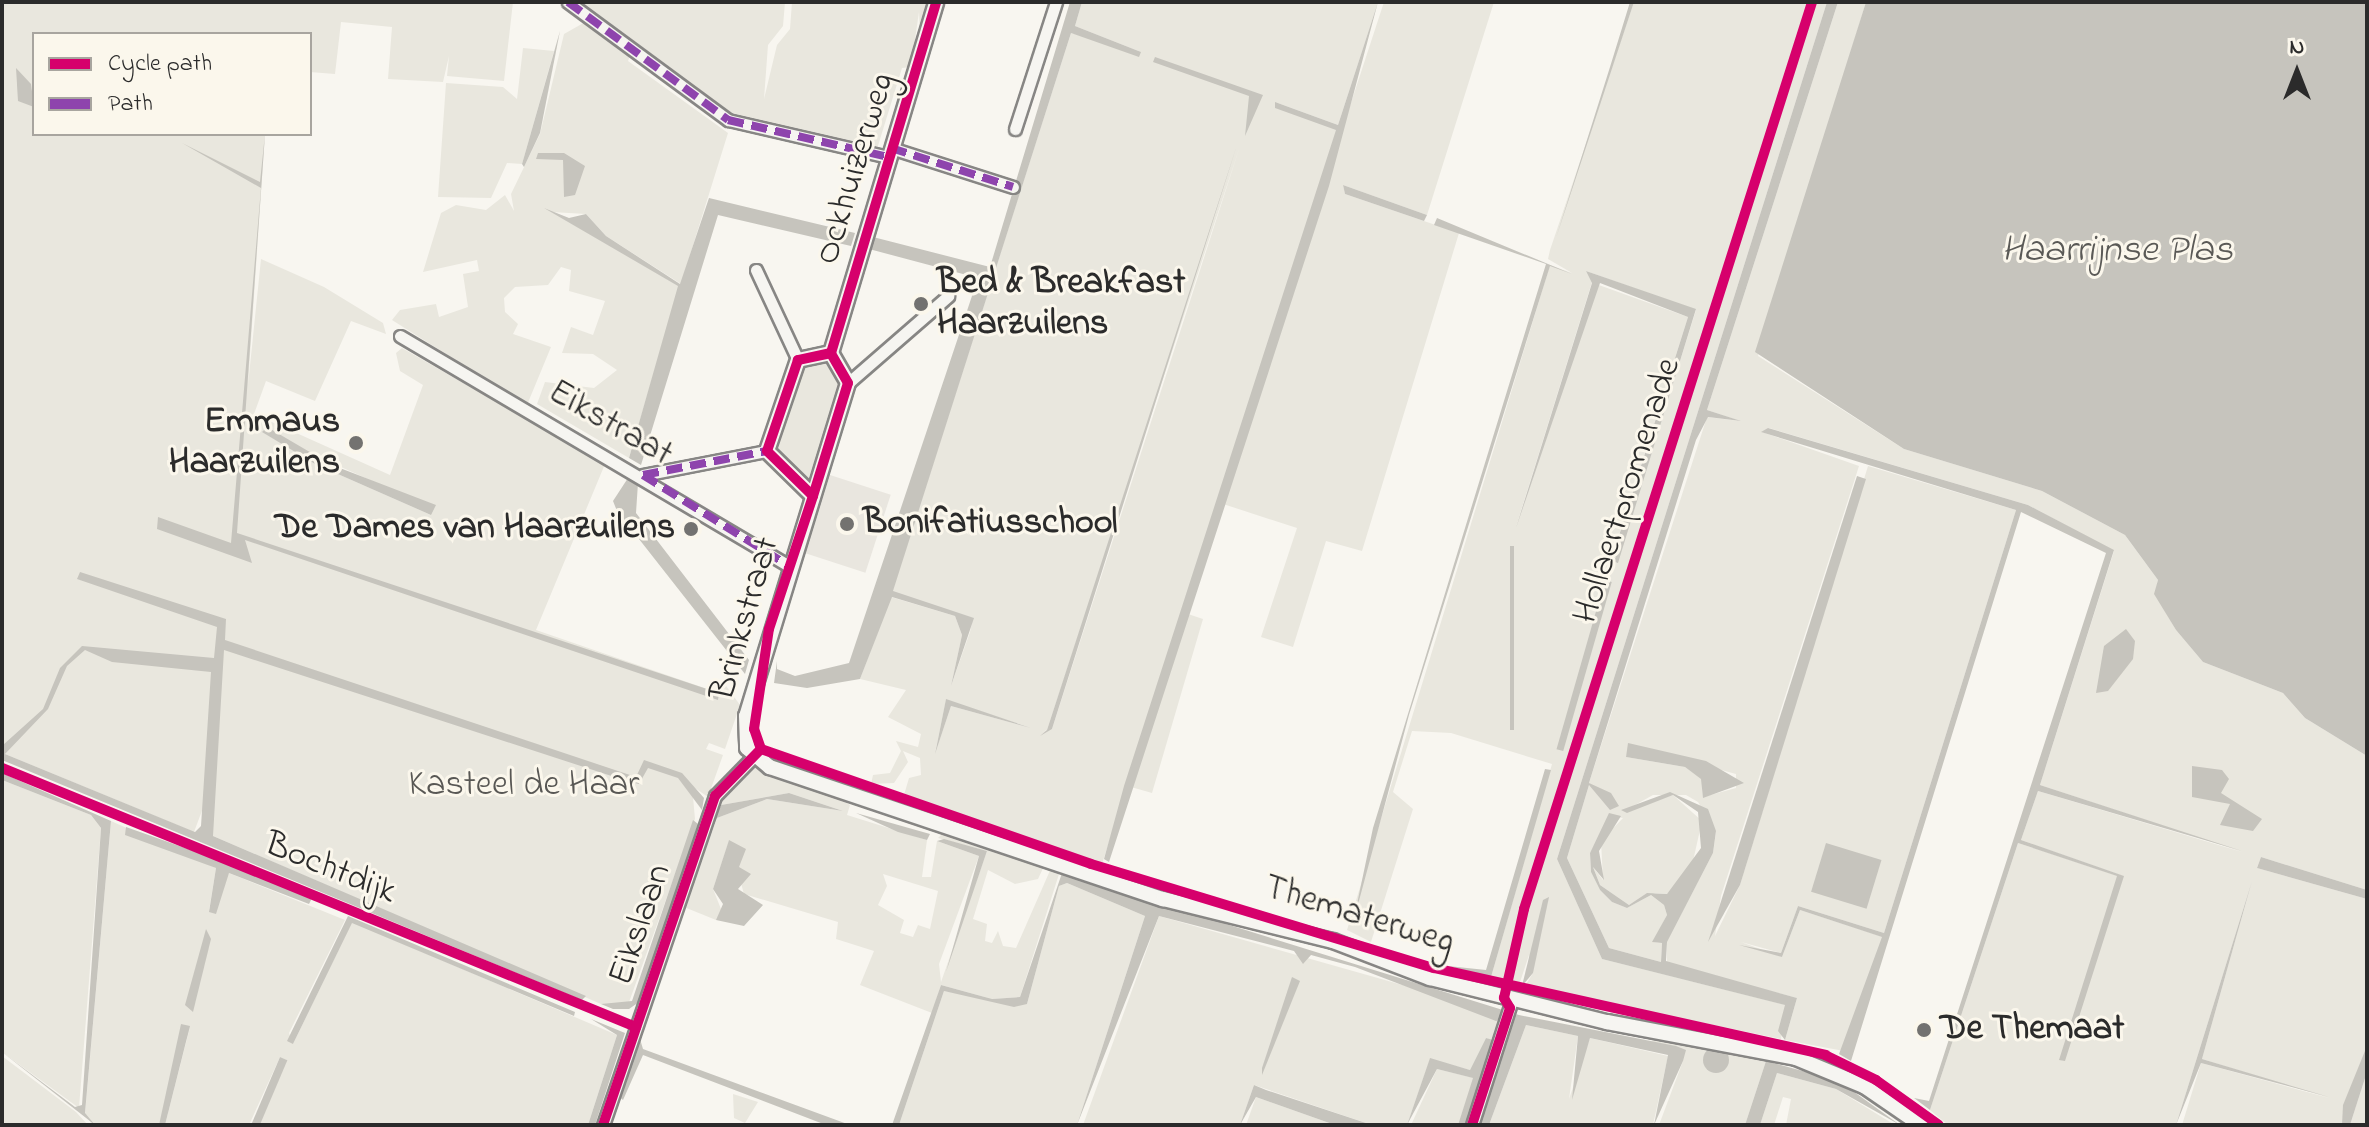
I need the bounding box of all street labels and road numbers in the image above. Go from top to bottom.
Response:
street label: Ockhuizerweg [806,68,906,270]
street label: Hollaertpromenade [1565,353,1691,629]
street label: Eikstraat [540,371,680,477]
street label: Brinkstraat [702,532,790,706]
street label: Bochtdijk [258,823,402,915]
street label: Eikslaan [600,859,682,991]
street label: Thematerweg [1259,867,1459,965]

